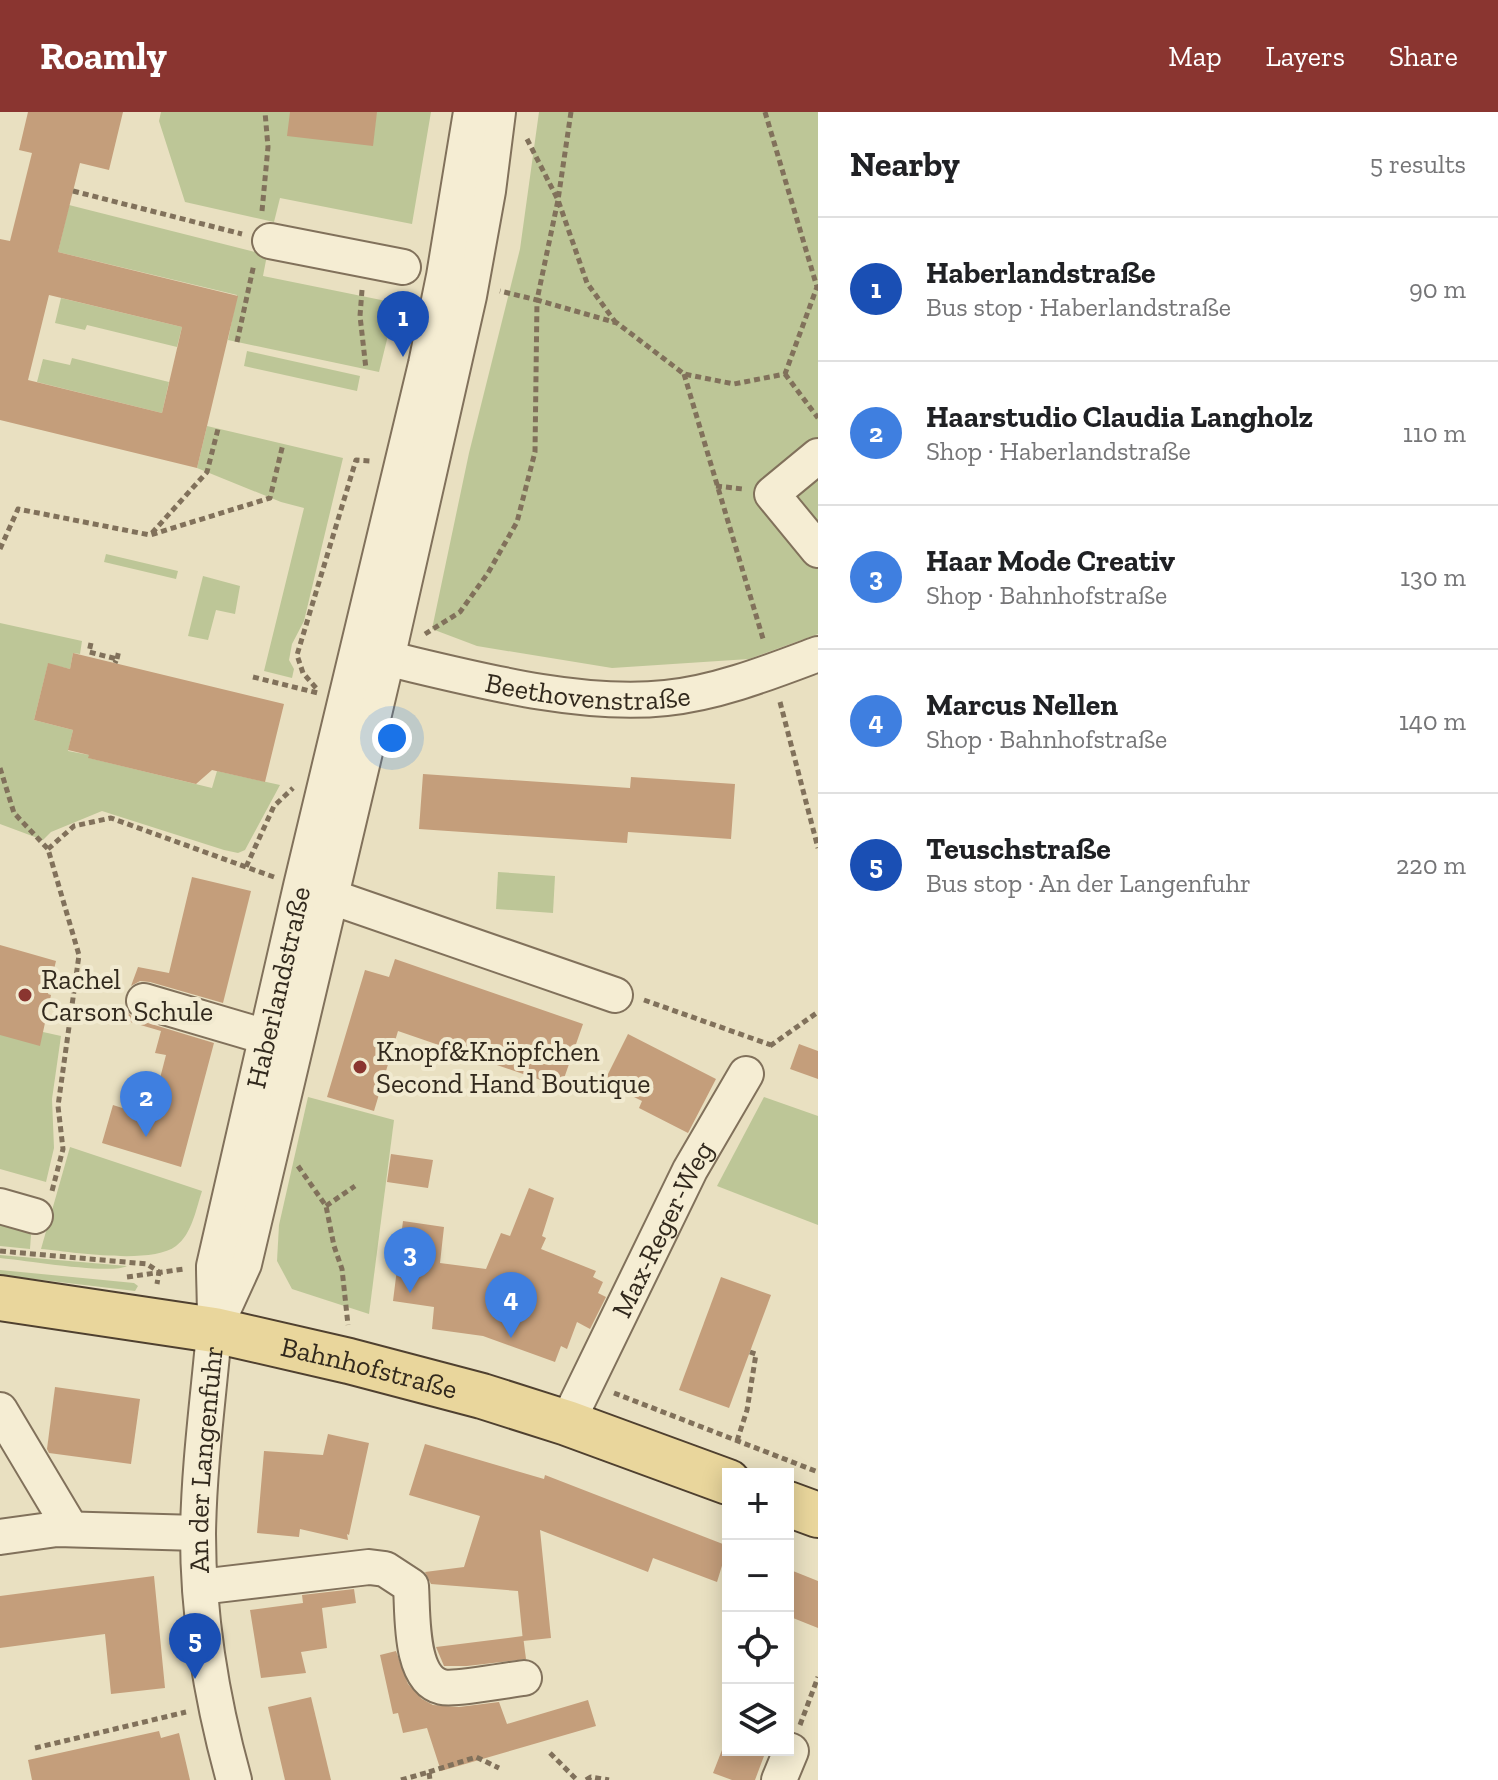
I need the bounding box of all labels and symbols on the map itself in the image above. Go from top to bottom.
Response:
pin: 1 [377,291,429,357]
street label: Beethovenstraße [483,665,692,716]
your location [372,718,412,758]
street label: Haberlandstraße [239,883,317,1091]
place label: Rachel Carson Schule [41,963,213,1028]
marker: Rachel Carson Schule [16,986,34,1004]
place label: Knopf&Knöpfchen Second Hand Boutique [376,1035,650,1100]
marker: Knopf&Knöpfchen Second Hand Boutique [351,1058,369,1076]
pin: 2 [120,1071,172,1137]
street label: Max-Reger-Weg [604,1135,720,1323]
pin: 3 [384,1227,436,1293]
pin: 4 [485,1272,537,1338]
street label: Bahnhofstraße [278,1329,461,1405]
street label: An der Langenfuhr [181,1344,229,1574]
pin: 5 [169,1613,221,1679]

